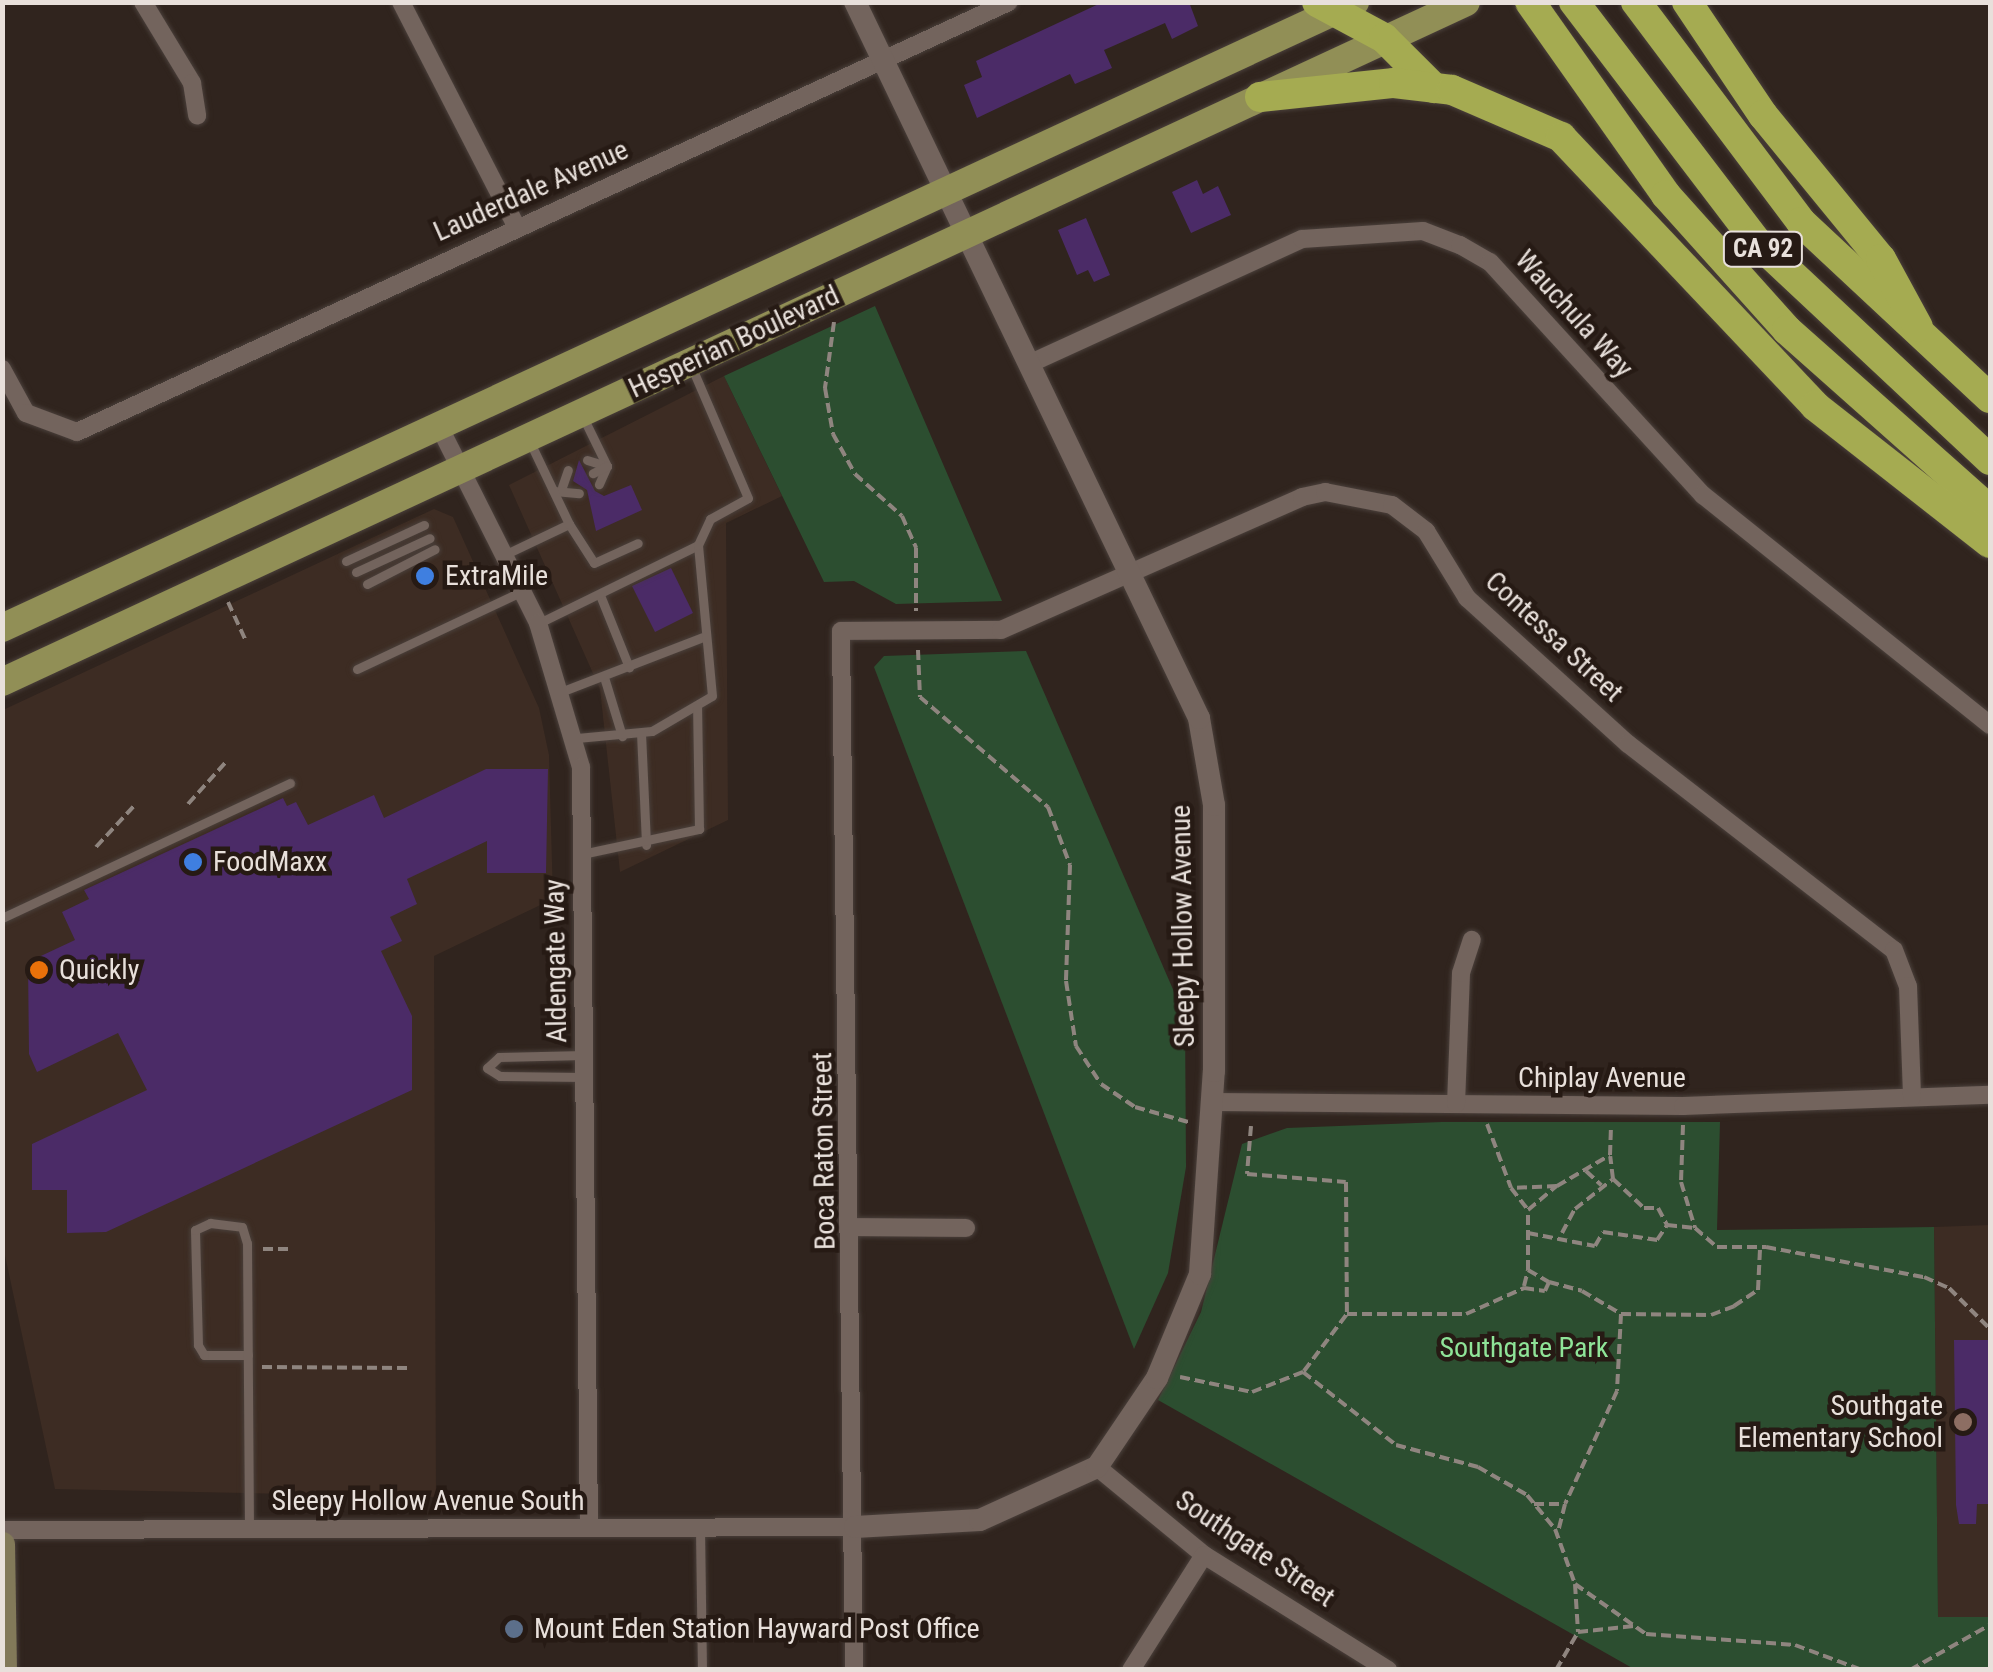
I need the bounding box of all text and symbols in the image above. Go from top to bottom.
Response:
street label: Lauderdale Avenue [429,133,633,249]
road number: CA 92 [1720,229,1806,269]
street label: Wauchula Way [1508,243,1640,385]
street label: Hesperian Boulevard [624,279,844,405]
place label: ExtraMile [445,559,548,593]
marker: ExtraMile [414,565,436,587]
street label: Contessa Street [1478,565,1630,709]
street label: Sleepy Hollow Avenue [1164,804,1202,1048]
place label: FoodMaxx [213,845,327,879]
marker: FoodMaxx [182,851,204,873]
street label: Aldengate Way [538,879,574,1043]
place label: Quickly [59,953,139,987]
marker: Quickly [28,959,50,981]
street label: Boca Raton Street [805,1052,843,1250]
street label: Chiplay Avenue [1518,1061,1686,1095]
park label: Southgate Park [1440,1331,1608,1365]
place label: Southgate Elementary School [1738,1389,1943,1455]
marker: Southgate Elementary School [1952,1411,1974,1433]
street label: Southgate Street [1169,1483,1341,1615]
street label: Sleepy Hollow Avenue South [272,1484,584,1518]
place label: Mount Eden Station Hayward Post Office [534,1612,980,1646]
marker: Mount Eden Station Hayward Post Office [503,1618,525,1640]

